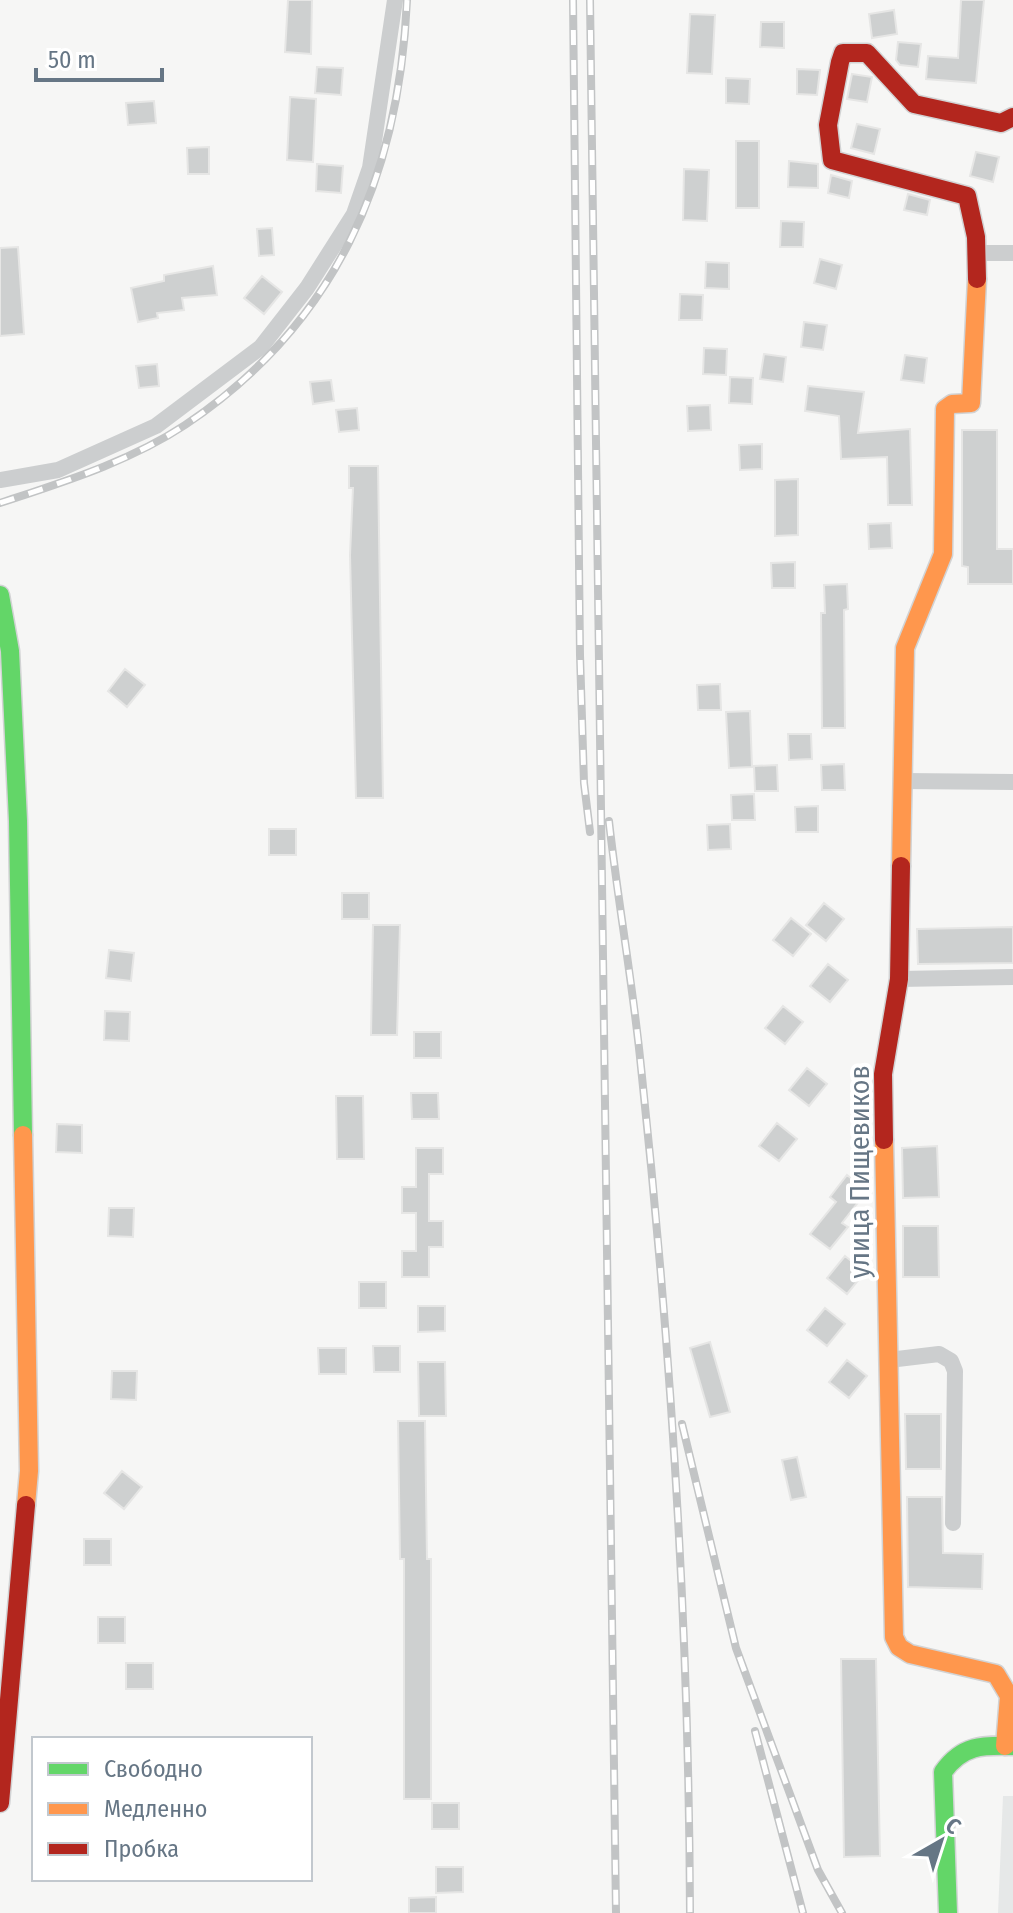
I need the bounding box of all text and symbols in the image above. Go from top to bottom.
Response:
scale bar [36,32,162,82]
text: 50 m [48,46,96,74]
street label: улица Пищевиков [843,1065,876,1279]
legend [32,1737,312,1881]
text: Свободно [104,1755,203,1783]
text: Медленно [104,1795,207,1823]
north arrow [901,1801,981,1881]
text: С [940,1812,967,1840]
text: Пробка [104,1835,179,1863]

